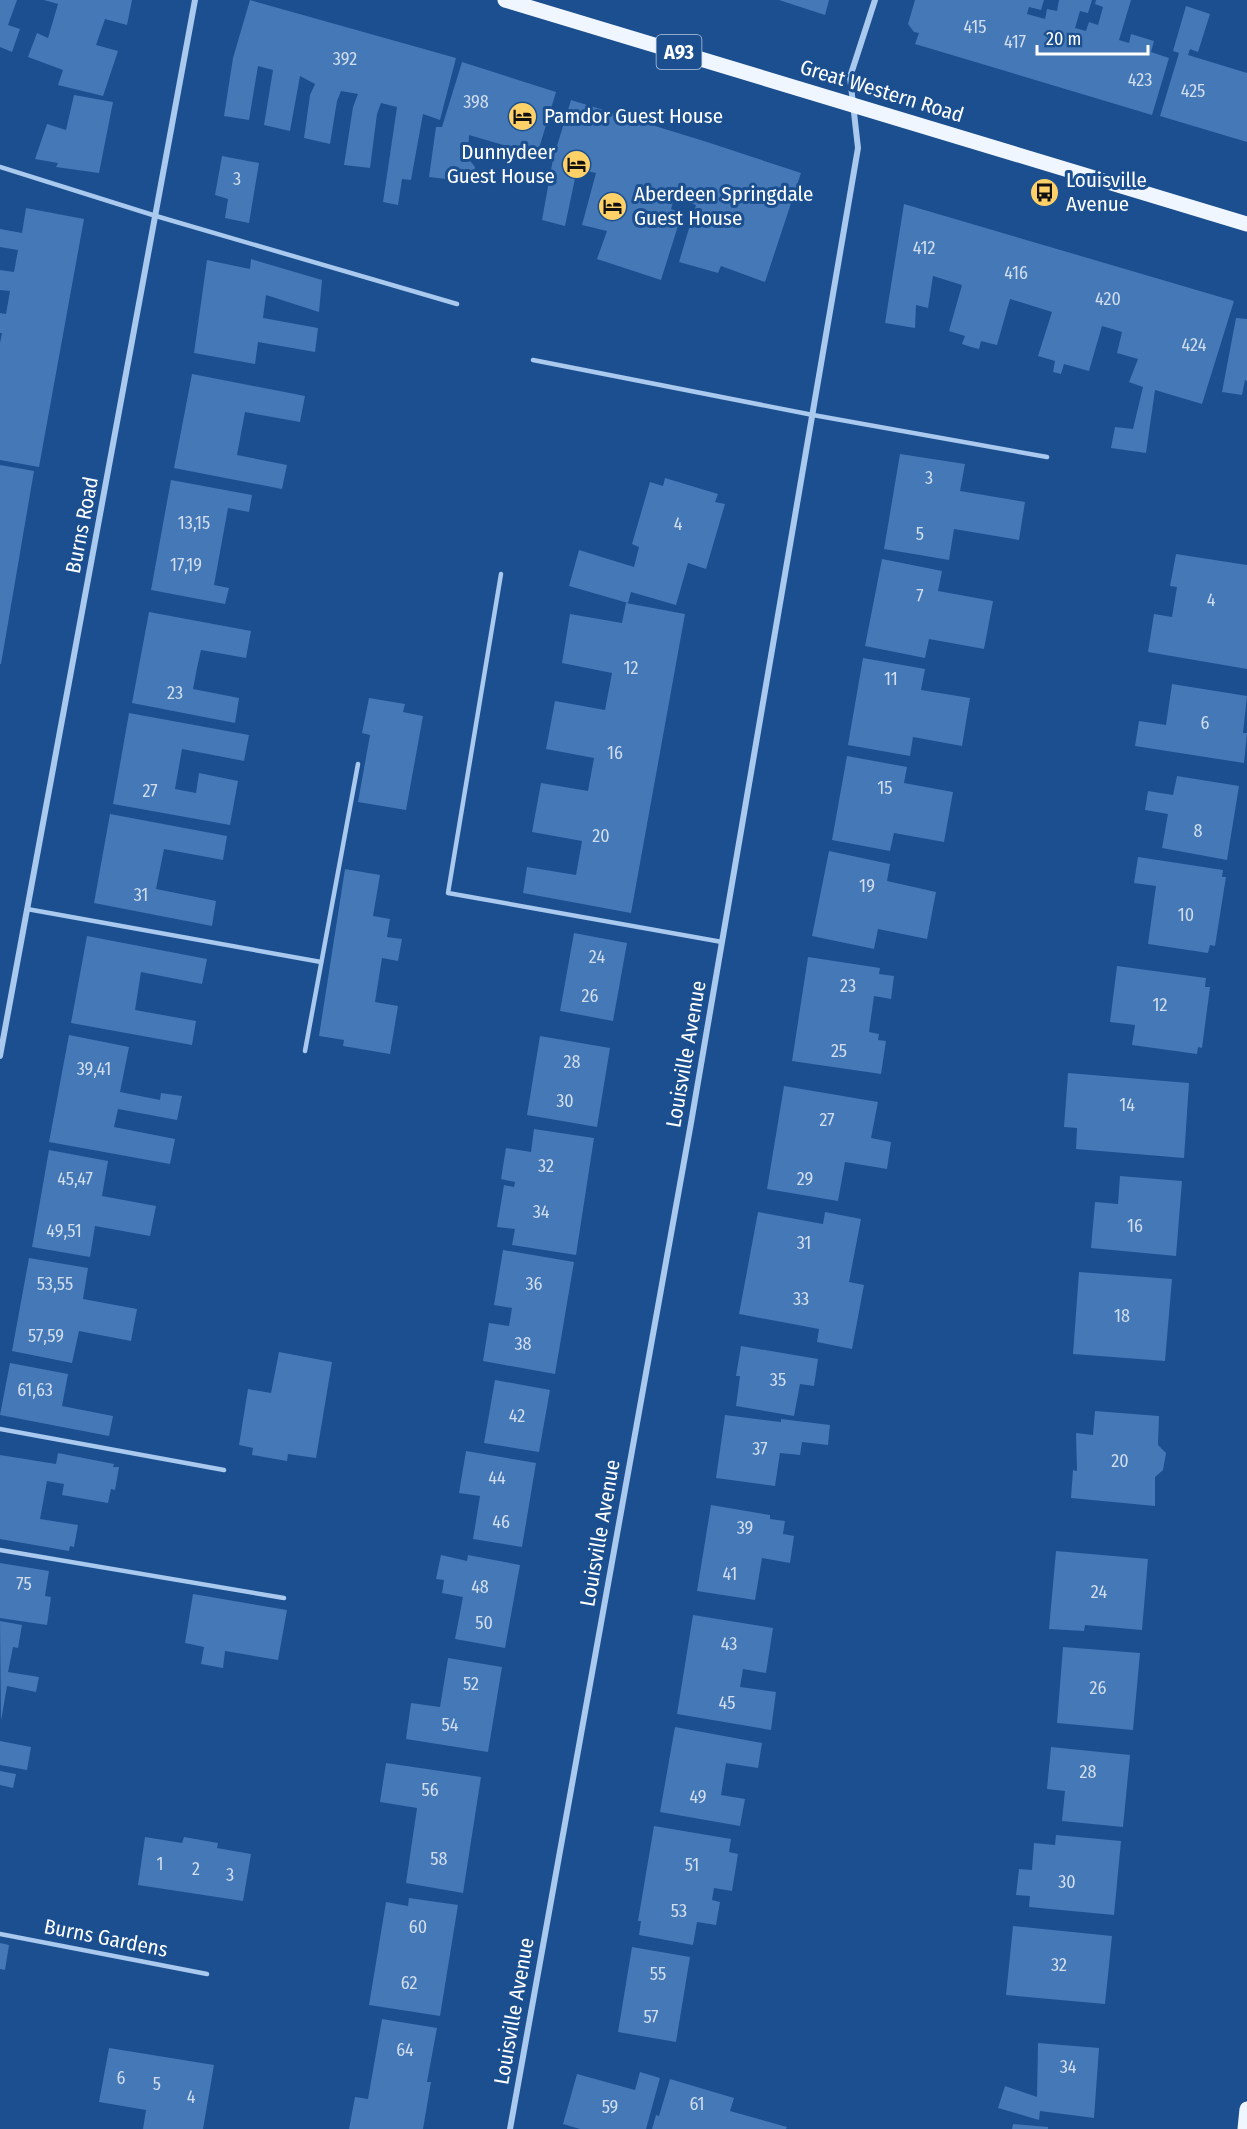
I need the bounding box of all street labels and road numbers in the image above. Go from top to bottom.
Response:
road number: A93 [656,35,702,69]
street label: Great Western Road [797,54,967,128]
street label: Burns Road [60,474,104,576]
street label: Louisville Avenue [660,978,712,1130]
street label: Louisville Avenue [574,1457,626,1609]
street label: Burns Gardens [42,1913,170,1963]
street label: Louisville Avenue [488,1935,540,2087]

